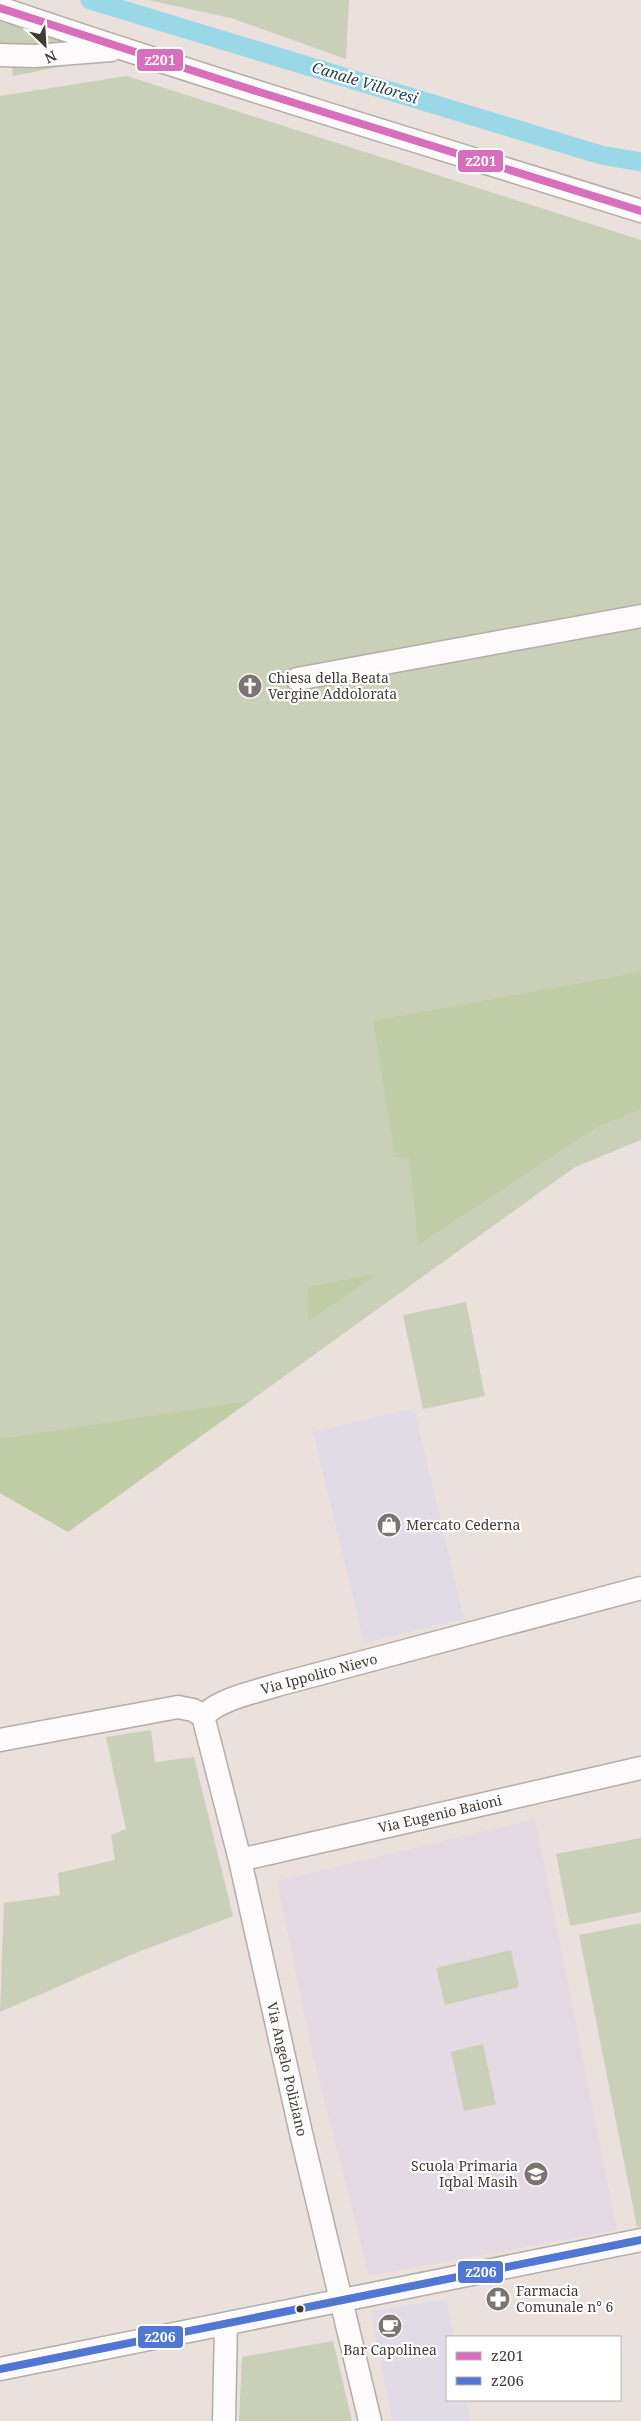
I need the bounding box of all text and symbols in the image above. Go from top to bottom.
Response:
north arrow [20,20,70,70]
text: N [42,46,60,68]
line badge: z201 [136,48,184,72]
text: z201 [144,50,176,69]
water label: Canale Villoresi [310,56,421,108]
line badge: z201 [457,149,504,173]
text: z201 [465,151,497,170]
place label: Chiesa della Beata Vergine Addolorata [268,668,397,703]
church icon: Chiesa della Beata Vergine Addolorata [237,673,263,699]
shop icon: Mercato Cederna [376,1512,402,1538]
place label: Mercato Cederna [406,1515,520,1534]
street label: Via Ippolito Nievo [258,1649,379,1698]
street label: Via Eugenio Baioni [376,1790,504,1837]
street label: Via Angelo Poliziano [263,2000,312,2138]
place label: Scuola Primaria Iqbal Masih [411,2156,518,2191]
school or university icon: Scuola Primaria Iqbal Masih [523,2161,549,2187]
line badge: z206 [457,2260,504,2284]
text: z206 [465,2262,497,2281]
place label: Farmacia Comunale n° 6 [516,2281,613,2316]
pharmacy icon: Farmacia Comunale n° 6 [485,2286,511,2312]
unlabelled marker [295,2304,305,2314]
cafe icon: Bar Capolinea [377,2313,403,2339]
line badge: z206 [137,2325,184,2349]
text: z206 [144,2327,176,2346]
legend [446,2336,621,2401]
place label: Bar Capolinea [343,2340,437,2359]
text: z201 [491,2345,524,2365]
text: z206 [491,2370,524,2390]

